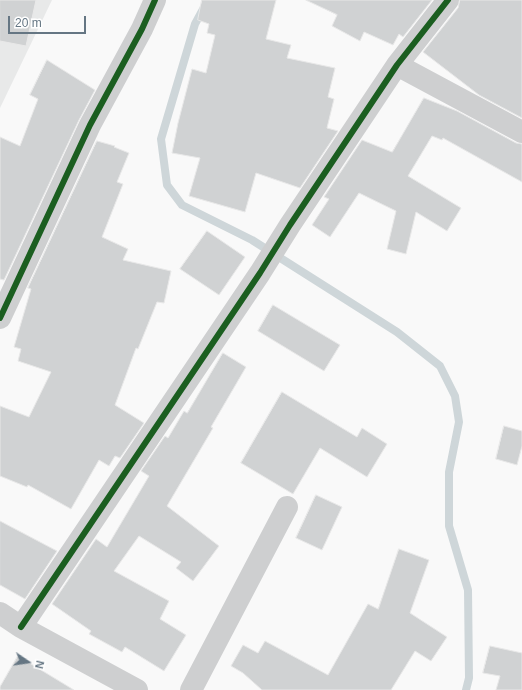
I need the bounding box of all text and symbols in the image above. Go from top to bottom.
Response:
scale bar [10,8,88,34]
text: 20 m [15,16,42,30]
north arrow [8,642,48,682]
text: N [33,659,46,670]

